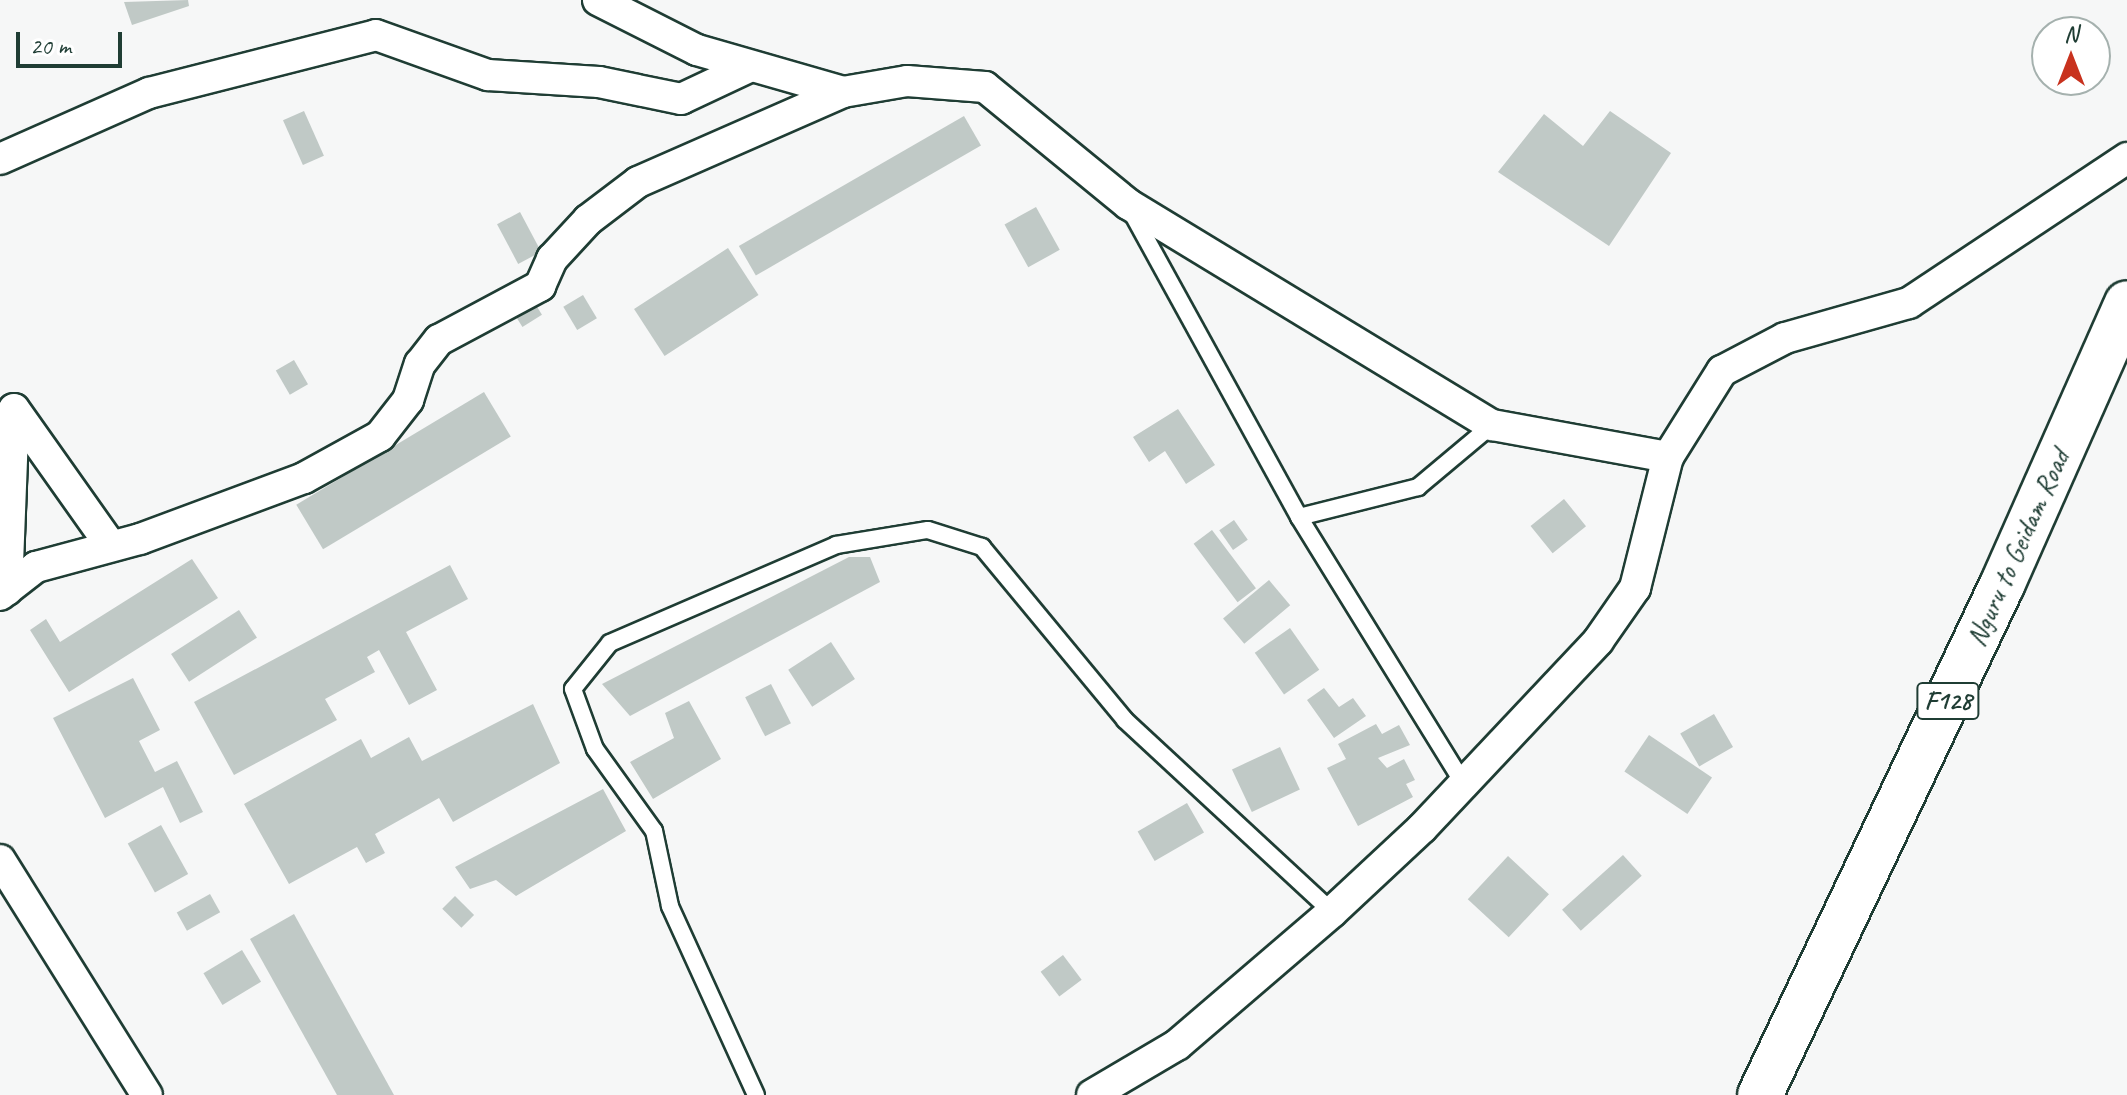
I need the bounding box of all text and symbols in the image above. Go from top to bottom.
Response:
scale bar [20,16,126,66]
north arrow [2031,16,2111,96]
text: N [2064,20,2078,48]
text: 20 m [30,31,71,61]
street label: Nguru to Geidam Road [1960,444,2076,652]
road number: F128 [1916,679,1980,723]

